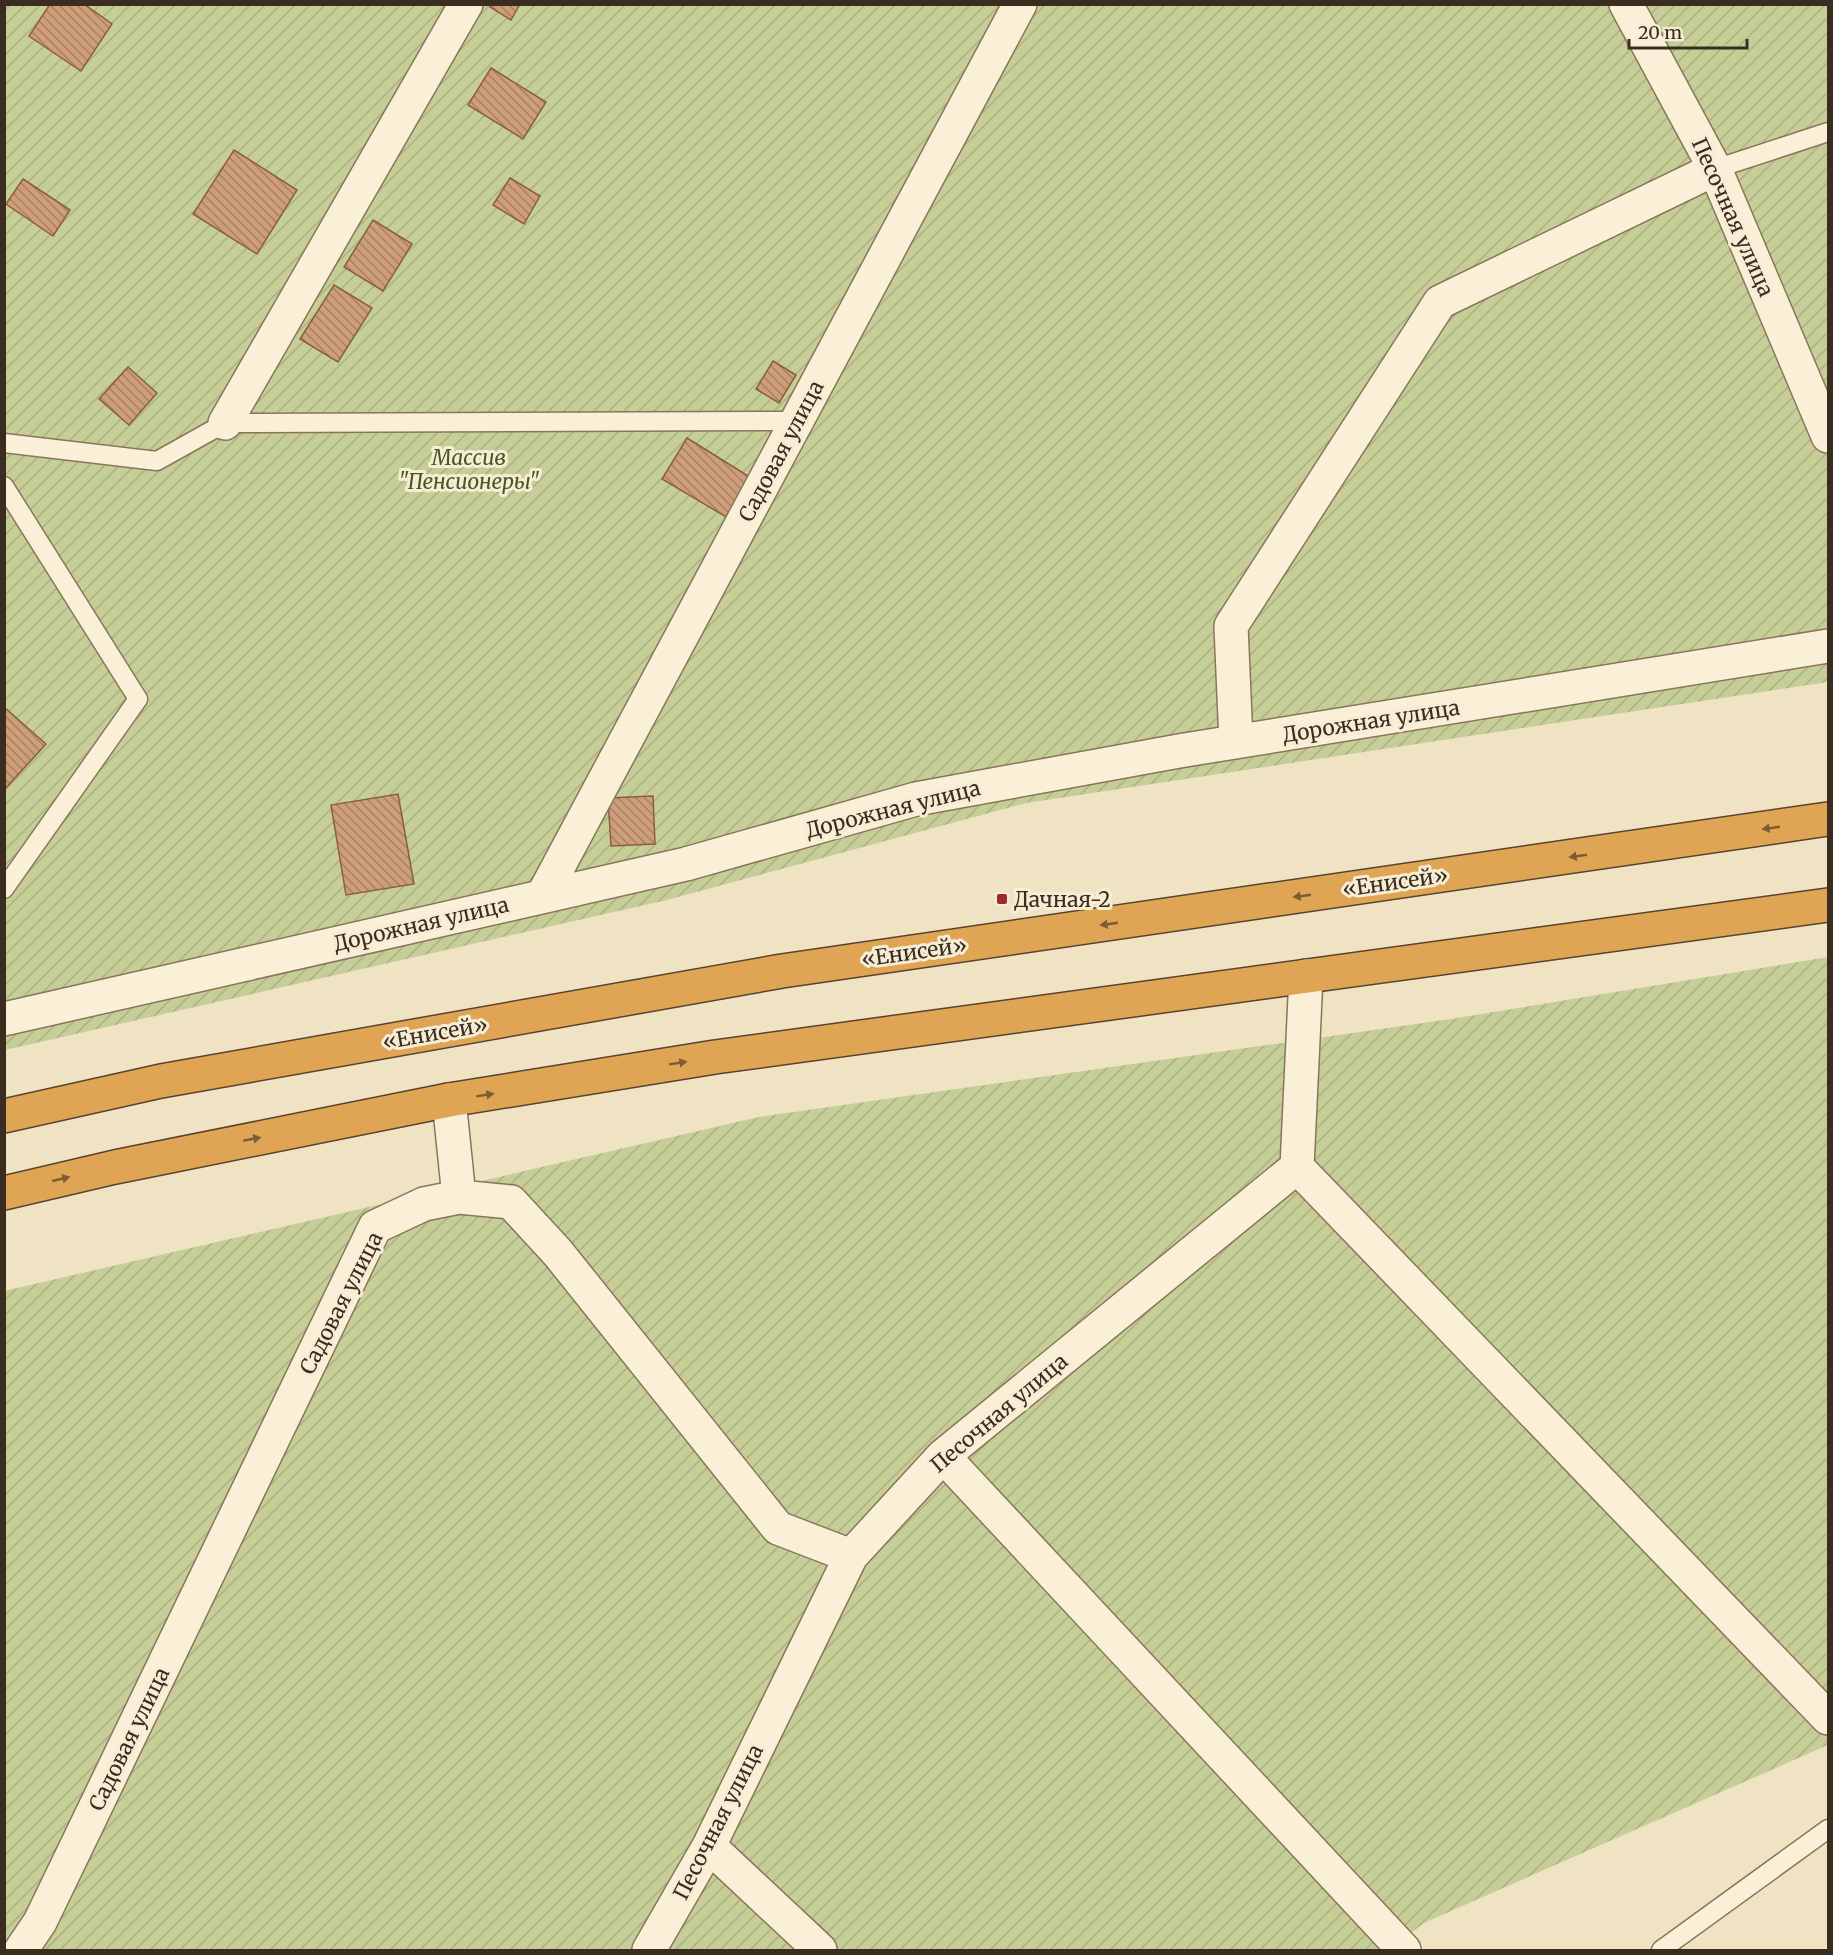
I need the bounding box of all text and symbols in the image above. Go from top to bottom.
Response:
scale bar [1629,12,1748,50]
text: 20 m [1638,21,1682,44]
street label: Песочная улица [1686,133,1780,301]
street label: Садовая улица [732,376,830,526]
park label: Массив "Пенсионеры" [398,444,540,495]
street label: Дорожная улица [1281,694,1461,748]
street label: Дорожная улица [803,774,983,844]
one-way arrow [1761,823,1780,832]
one-way arrow [1568,851,1587,860]
street label: «Енисей» [1341,861,1449,903]
place label: Дачная-2 [1014,886,1111,913]
street label: Дорожная улица [331,891,511,957]
marker: Дачная-2 [995,892,1009,906]
one-way arrow [1292,892,1311,901]
one-way arrow [1099,920,1118,929]
street label: «Енисей» [860,931,968,973]
street label: «Енисей» [380,1010,490,1056]
one-way arrow [668,1059,687,1068]
one-way arrow [476,1090,495,1099]
one-way arrow [243,1134,262,1143]
one-way arrow [52,1174,71,1183]
street label: Садовая улица [293,1227,389,1379]
street label: Песочная улица [925,1348,1073,1478]
street label: Садовая улица [83,1663,175,1815]
street label: Песочная улица [667,1740,769,1904]

